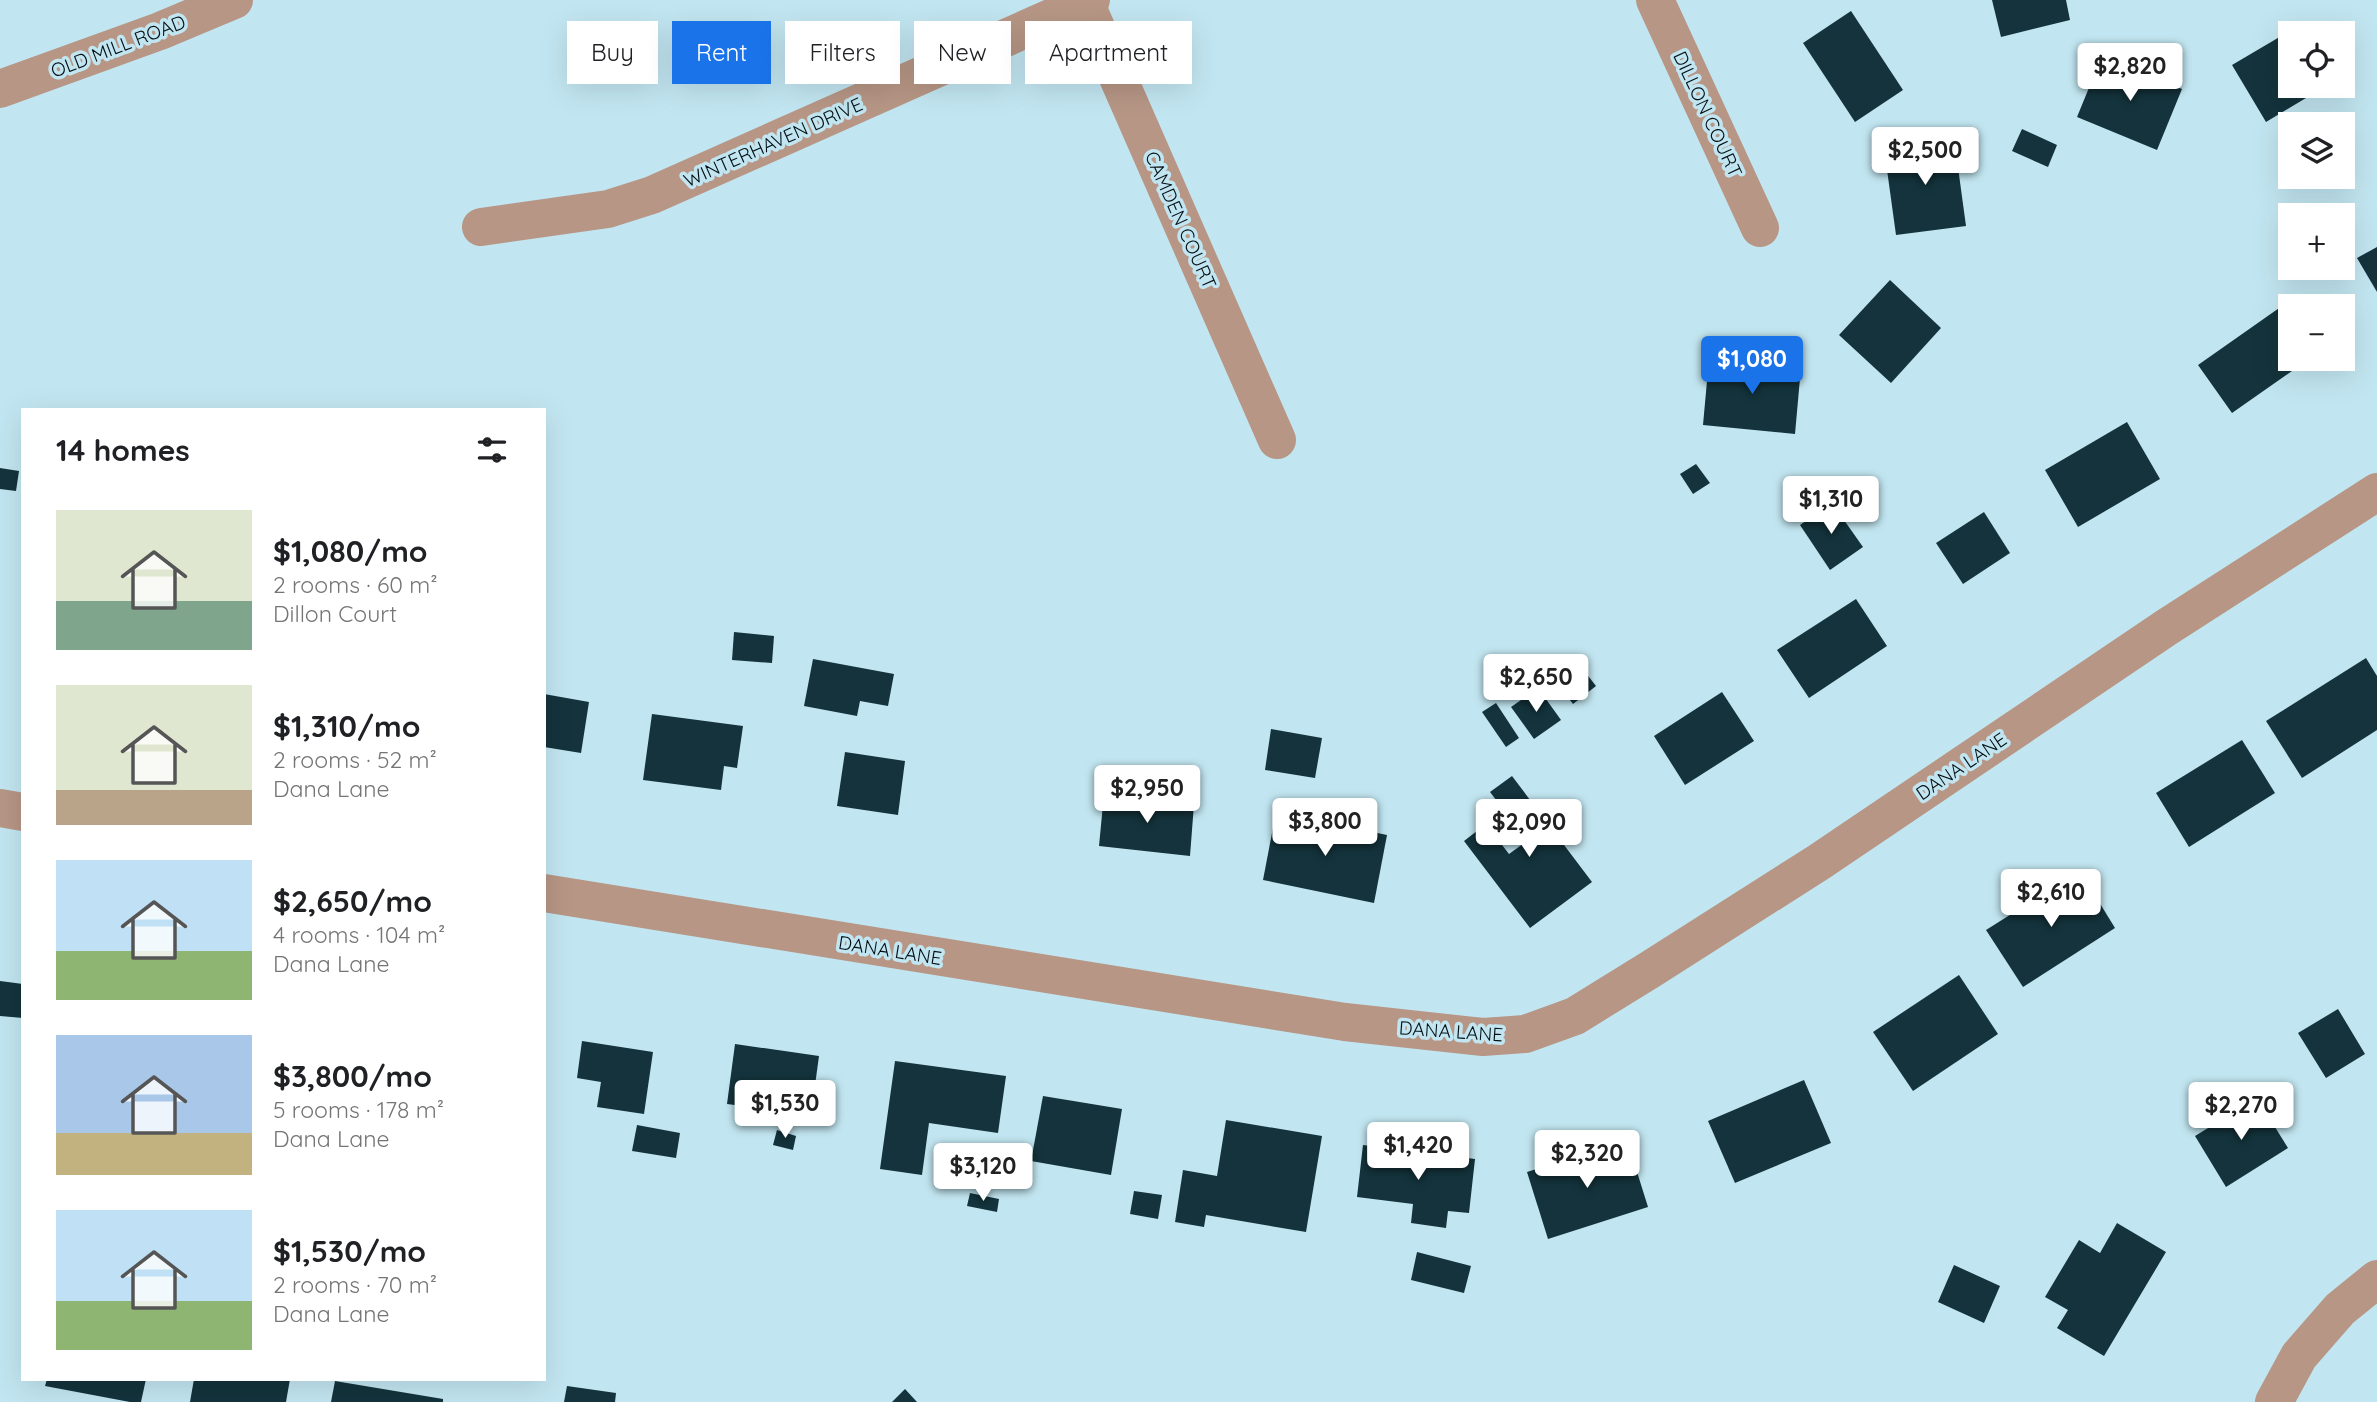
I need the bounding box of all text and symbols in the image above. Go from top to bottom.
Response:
street label: OLD MILL ROAD [47,9,189,83]
chip: Buy [567,21,658,84]
chip: Rent [672,21,771,84]
chip: Filters [785,21,900,84]
chip: New [914,21,1011,84]
chip: Apartment [1025,21,1192,84]
map controls [2278,21,2355,371]
button: locate [2278,21,2355,98]
pin: $2,820 [2073,43,2187,103]
street label: DILLON COURT [1668,47,1748,181]
text: $2,820 [2094,51,2166,80]
street label: WINTERHAVEN DRIVE [680,92,866,192]
button: layers [2278,112,2355,189]
pin: $2,500 [1868,128,1982,187]
text: $2,500 [1888,135,1962,164]
street label: CAMDEN COURT [1140,147,1222,293]
button: + [2278,203,2355,280]
button: − [2278,294,2355,371]
pin: $1,080 [1695,336,1809,396]
text: $1,080 [1717,344,1787,373]
text: 14 homes [56,431,190,469]
icon: filters [473,431,511,469]
pin: $1,310 [1774,476,1888,536]
text: $1,310 [1799,484,1863,513]
text: $1,080/mo [273,532,428,570]
icon: home [112,538,196,622]
text: 2 rooms · 60 m² [273,570,438,599]
text: Dillon Court [273,599,397,628]
pin: $2,650 [1479,654,1593,714]
text: $2,650 [1499,662,1573,691]
text: $1,310/mo [273,707,420,745]
icon: home [112,713,196,797]
street label: DANA LANE [1911,727,2011,805]
text: 2 rooms · 52 m² [273,745,437,774]
pin: $2,950 [1090,766,1204,825]
text: $2,950 [1110,773,1184,802]
text: Dana Lane [273,774,389,803]
pin: $3,800 [1268,798,1382,858]
pin: $2,090 [1472,800,1586,859]
text: $3,800 [1288,806,1362,835]
text: $2,090 [1492,807,1566,836]
pin: $2,610 [1994,870,2108,929]
text: $2,610 [2017,877,2085,906]
text: $2,650/mo [273,882,432,920]
icon: home [112,888,196,972]
text: 4 rooms · 104 m² [273,920,445,949]
street label: DANA LANE [837,930,943,970]
text: Dana Lane [273,949,389,978]
street label: DANA LANE [1398,1015,1504,1047]
text: $3,800/mo [273,1057,432,1095]
icon: home [112,1063,196,1147]
pin: $1,530 [728,1080,842,1140]
pin: $2,270 [2184,1082,2298,1142]
text: $1,530 [751,1088,819,1117]
text: $2,270 [2205,1090,2277,1119]
text: 5 rooms · 178 m² [273,1095,444,1124]
pin: $1,420 [1361,1122,1475,1182]
text: Dana Lane [273,1124,389,1153]
text: $1,420 [1383,1130,1453,1159]
pin: $2,320 [1530,1130,1644,1190]
text: $2,320 [1551,1138,1623,1167]
pin: $3,120 [926,1144,1040,1203]
text: $3,120 [950,1151,1016,1180]
text: $1,530/mo [273,1232,426,1270]
icon: home [112,1238,196,1322]
text: 2 rooms · 70 m² [273,1270,437,1299]
text: Dana Lane [273,1299,389,1328]

